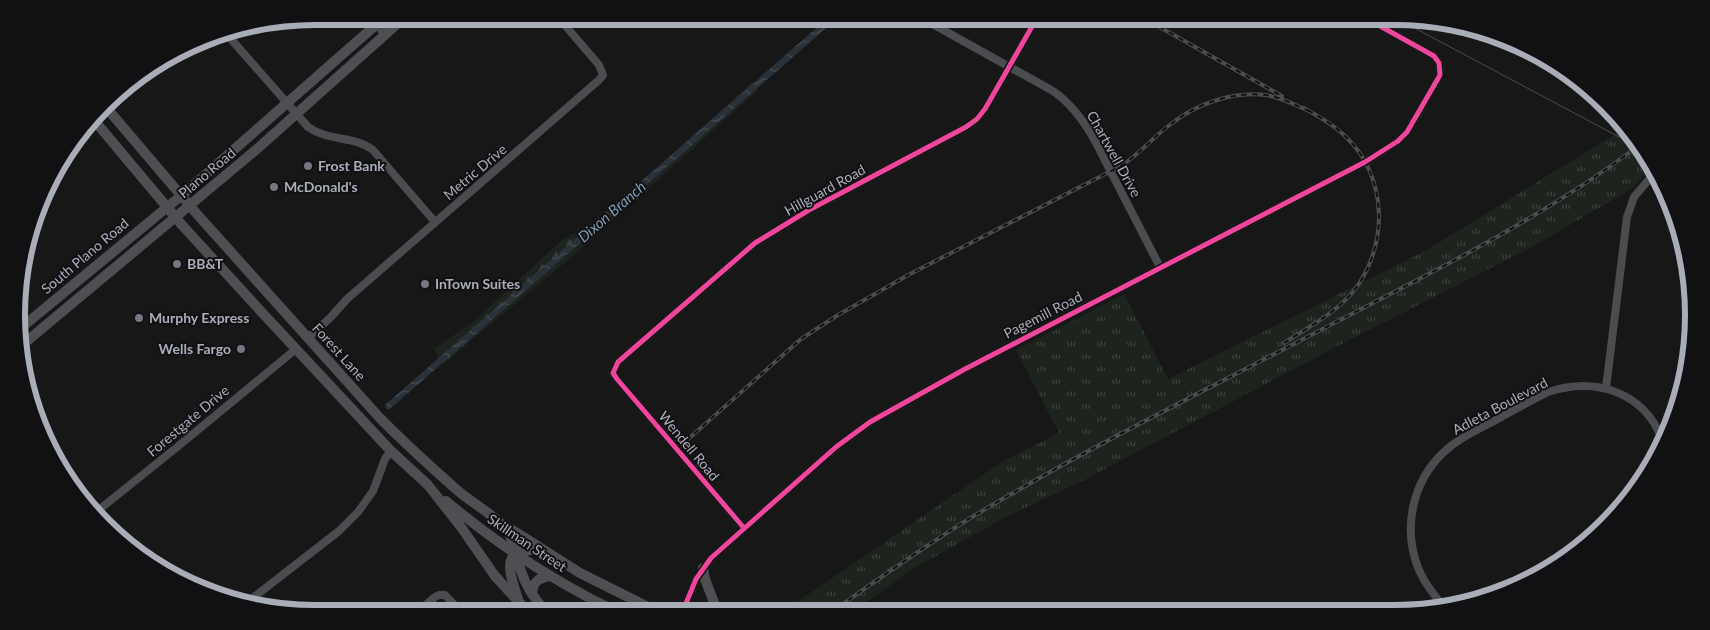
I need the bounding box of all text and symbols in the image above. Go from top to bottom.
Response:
street label: Chartwell Drive [1084,108,1145,200]
street label: Metric Drive [440,140,510,203]
street label: Plano Road [175,144,239,201]
place label: Frost Bank [318,157,385,174]
marker: Frost Bank [302,160,314,172]
street label: Hillguard Road [781,160,868,219]
water label: Dixon Branch [574,177,649,246]
place label: McDonald's [284,178,358,195]
marker: McDonald's [268,181,280,193]
street label: South Plano Road [38,214,132,297]
place label: BB&T [187,255,224,272]
marker: BB&T [171,258,183,270]
place label: InTown Suites [435,275,520,292]
marker: InTown Suites [419,278,431,290]
street label: Pagemill Road [1001,287,1085,342]
place label: Murphy Express [149,309,249,326]
marker: Murphy Express [133,312,145,324]
street label: Forest Lane [309,319,370,384]
place label: Wells Fargo [159,340,231,357]
marker: Wells Fargo [235,343,247,355]
street label: Adleta Boulevard [1449,373,1550,438]
street label: Forestgate Drive [143,381,232,460]
street label: Wendell Road [655,408,723,484]
street label: Skillman Street [485,510,570,575]

